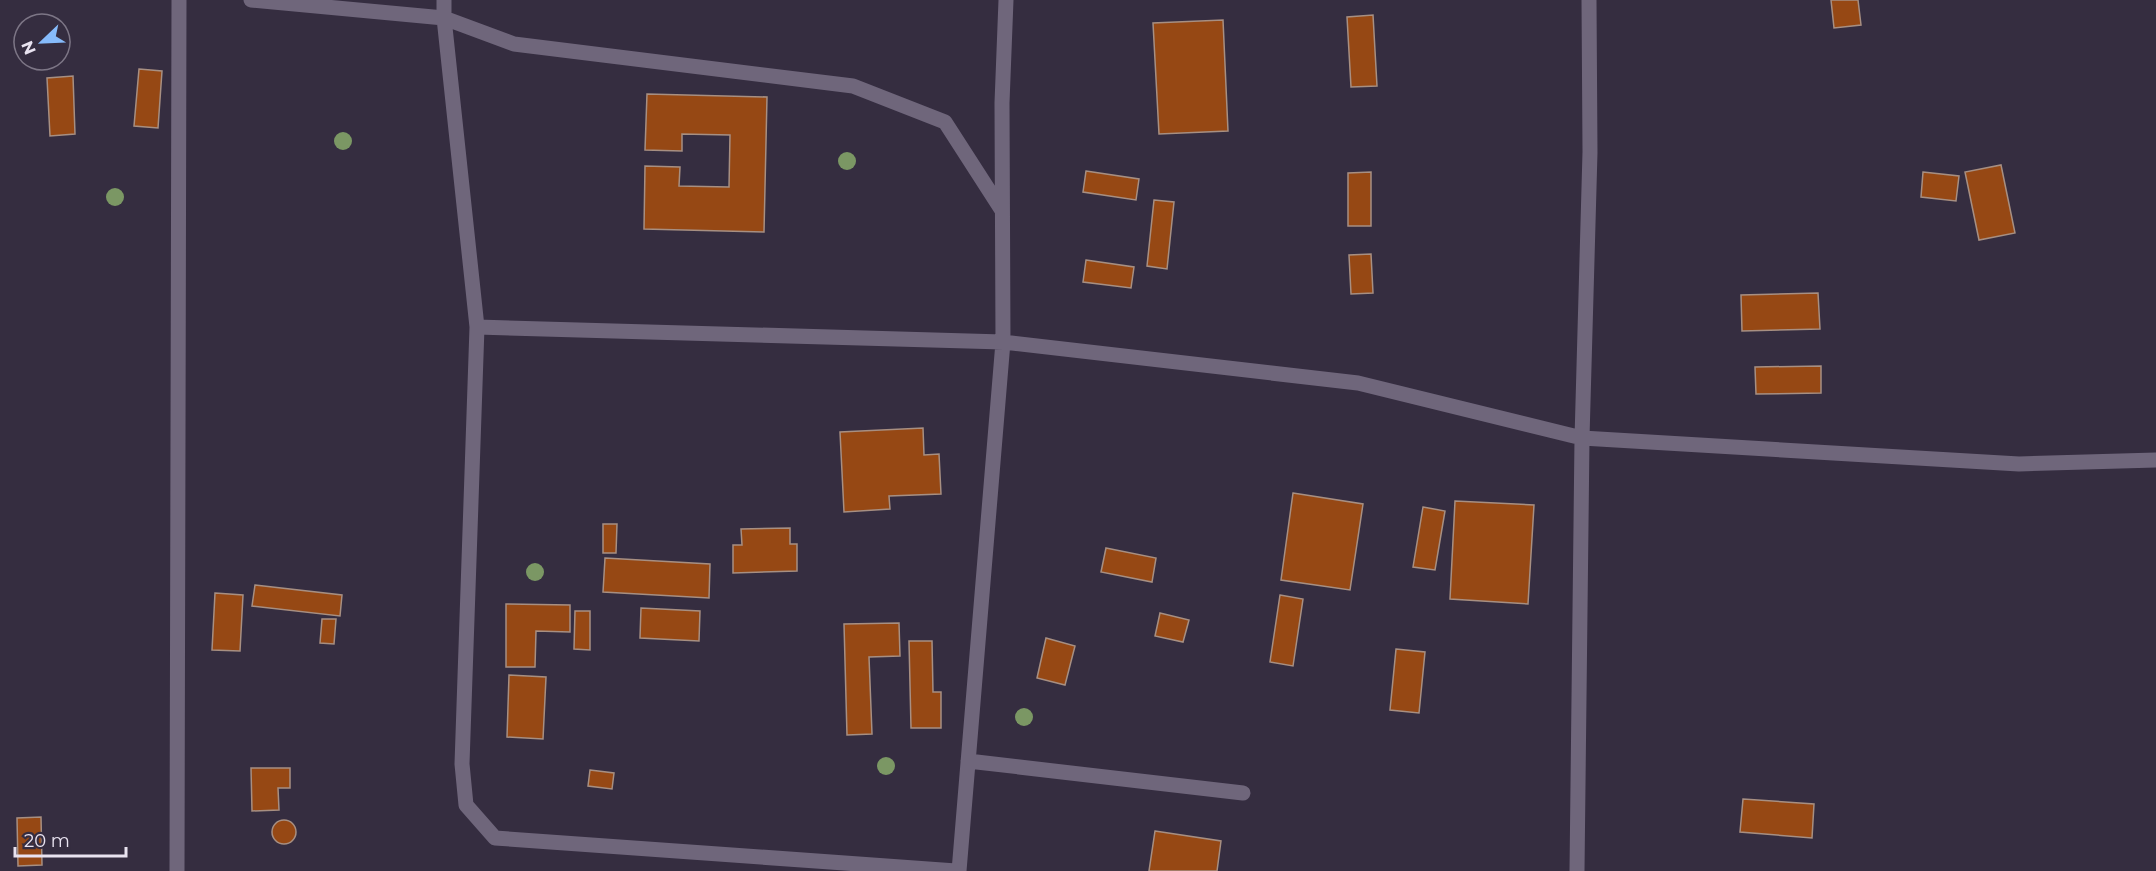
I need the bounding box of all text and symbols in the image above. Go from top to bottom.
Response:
north arrow [12,12,72,72]
text: N [17,38,40,57]
scale bar [15,820,126,858]
text: 20 m [24,830,70,852]

